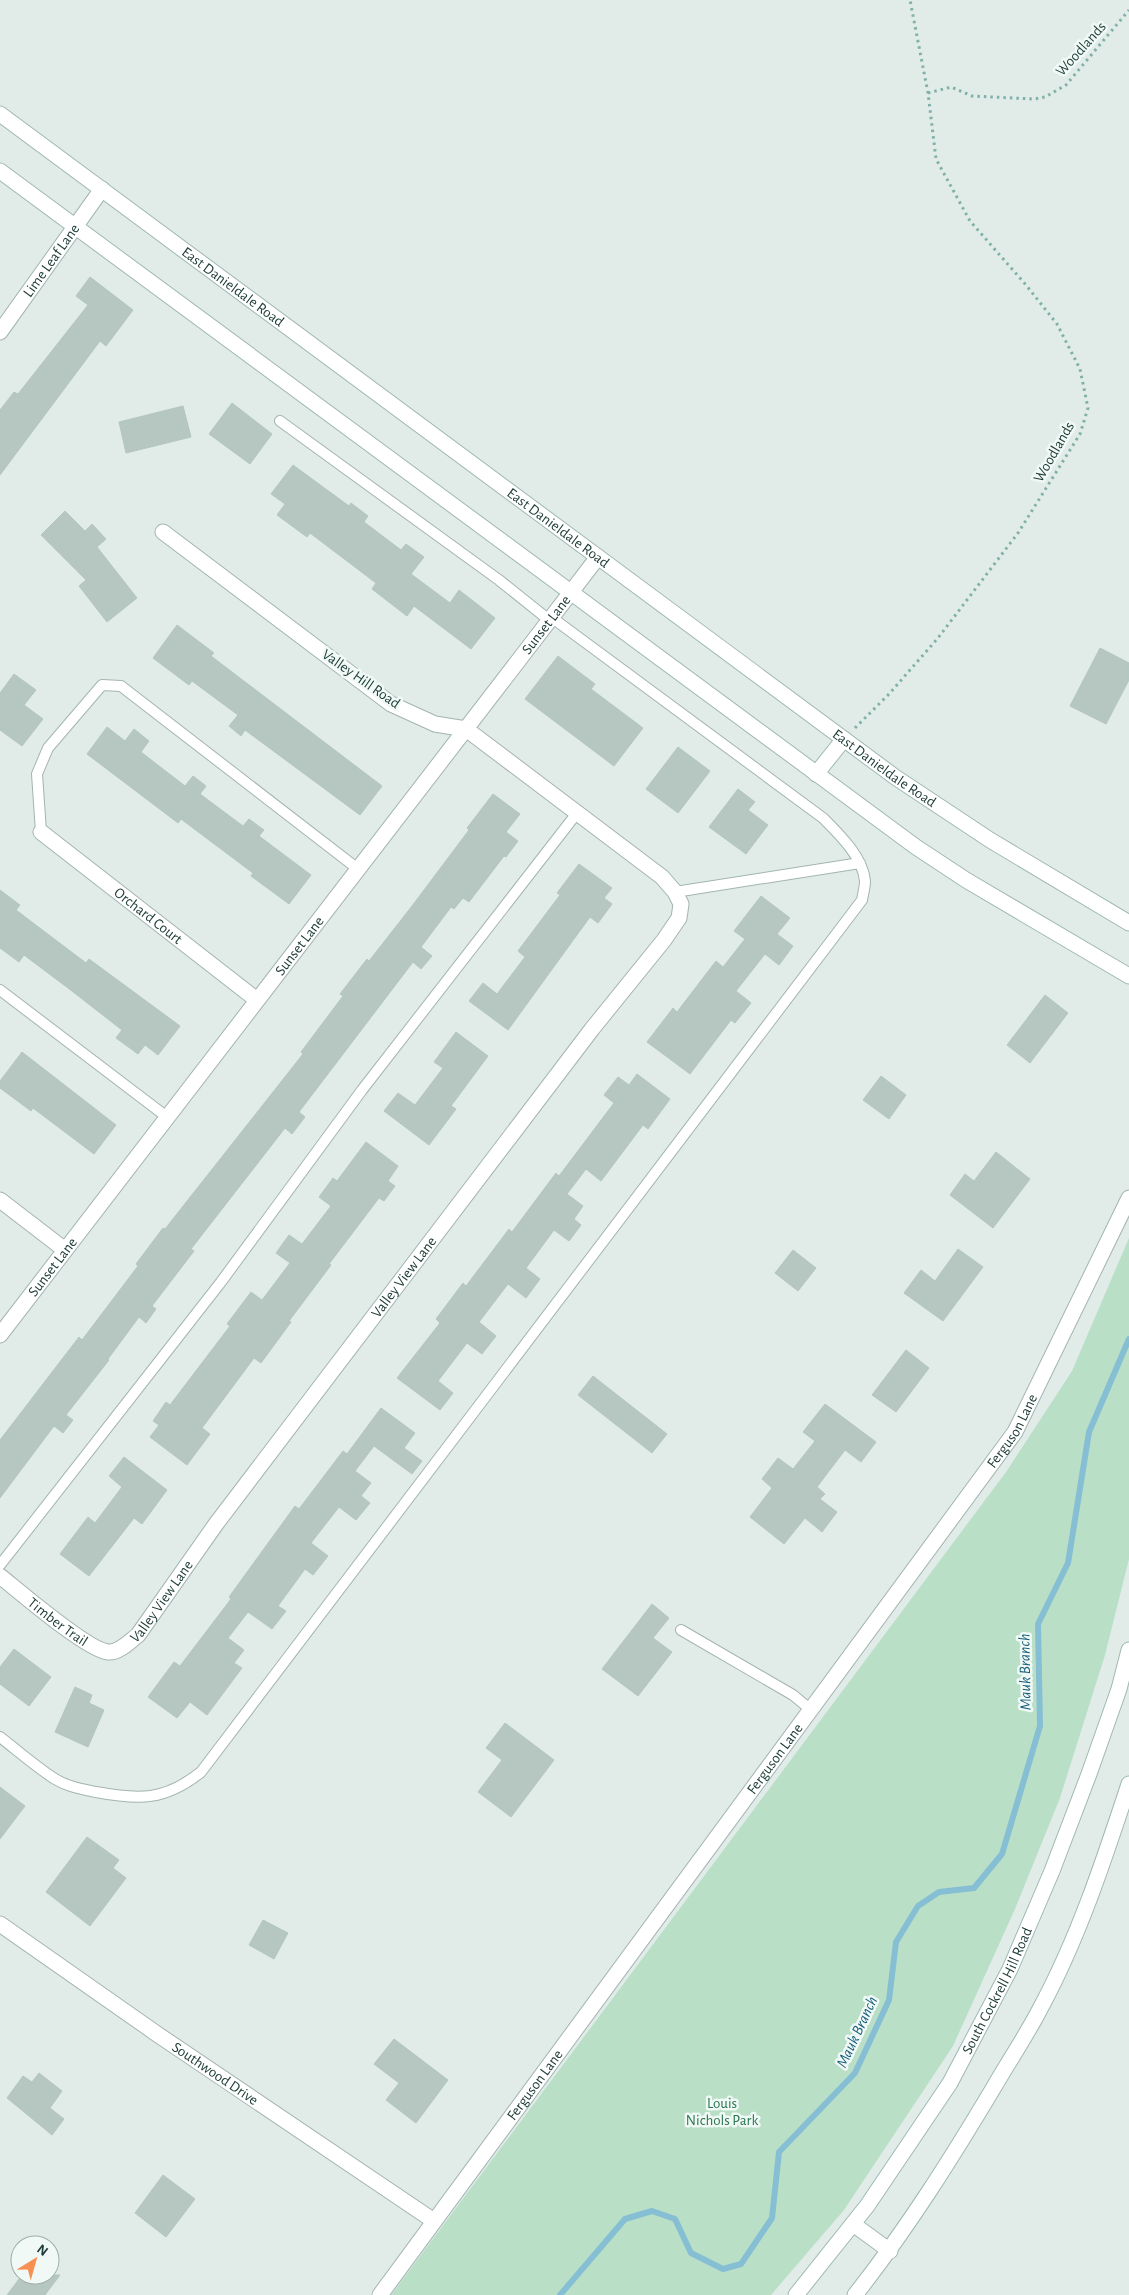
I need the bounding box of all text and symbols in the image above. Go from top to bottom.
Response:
street label: Woodlands [1053,19,1109,79]
street label: Lime Leaf Lane [20,221,82,300]
street label: East Danieldale Road [179,244,287,329]
street label: Woodlands [1031,419,1077,485]
street label: East Danieldale Road [505,485,613,570]
street label: Sunset Lane [519,592,573,657]
street label: Valley Hill Road [319,647,403,711]
street label: East Danieldale Road [830,726,939,810]
street label: Orchard Court [111,884,185,947]
street label: Sunset Lane [272,913,326,978]
street label: Valley View Lane [368,1234,439,1320]
street label: Sunset Lane [25,1235,80,1299]
street label: Ferguson Lane [984,1392,1040,1470]
street label: Valley View Lane [127,1557,196,1645]
street label: Timber Trail [25,1595,91,1649]
water label: Mauk Branch [1016,1634,1034,1710]
street label: Ferguson Lane [744,1720,806,1797]
street label: South Cockrell Hill Road [959,1925,1035,2057]
water label: Mauk Branch [834,1994,880,2070]
street label: Southwood Drive [170,2039,261,2108]
street label: Ferguson Lane [504,2047,566,2123]
park label: Louis Nichols Park [686,2096,758,2128]
north arrow [10,2235,60,2285]
text: N [34,2242,50,2259]

